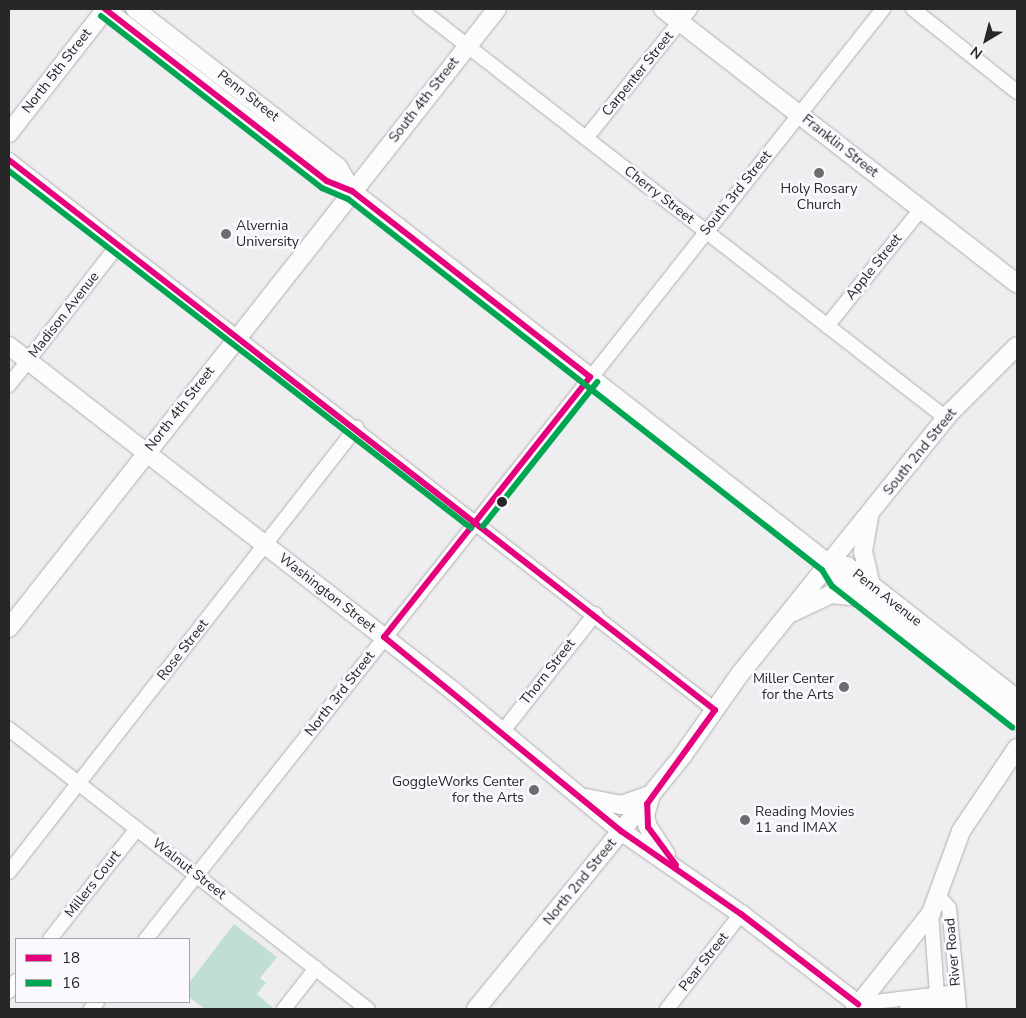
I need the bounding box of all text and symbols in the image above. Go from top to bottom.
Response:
north arrow [961,15,1011,65]
street label: North 5th Street [19,25,95,117]
street label: Carpenter Street [599,28,677,120]
text: N [967,42,987,63]
street label: South 4th Street [385,54,463,146]
street label: Penn Street [214,67,282,125]
street label: Franklin Street [799,111,881,181]
street label: South 3rd Street [697,147,775,239]
street label: Cherry Street [621,162,697,228]
marker: Holy Rosary Church [813,167,825,179]
place label: Holy Rosary Church [781,181,857,213]
place label: Alvernia University [236,218,299,250]
marker: Alvernia University [220,228,232,240]
street label: Apple Street [842,231,906,303]
street label: Madison Avenue [25,269,103,361]
street label: North 4th Street [142,363,218,455]
street label: South 2nd Street [880,405,960,499]
unlabelled marker [497,497,507,507]
street label: Washington Street [275,550,379,636]
street label: Penn Avenue [849,566,925,630]
street label: Rose Street [154,616,212,684]
street label: Thorn Street [517,636,579,708]
street label: North 3rd Street [302,648,378,740]
place label: Miller Center for the Arts [753,671,834,704]
marker: Miller Center for the Arts [838,681,850,693]
place label: GoggleWorks Center for the Arts [392,774,524,806]
marker: GoggleWorks Center for the Arts [528,784,540,796]
place label: Reading Movies 11 and IMAX [755,804,855,836]
marker: Reading Movies 11 and IMAX [739,814,751,826]
street label: Walnut Street [149,835,229,903]
street label: North 2nd Street [540,835,620,929]
street label: Millers Court [61,847,125,921]
street label: River Road [942,917,964,987]
street label: Pear Street [676,929,732,995]
legend [15,938,190,1003]
text: 18 [62,948,80,968]
text: 16 [62,973,80,993]

